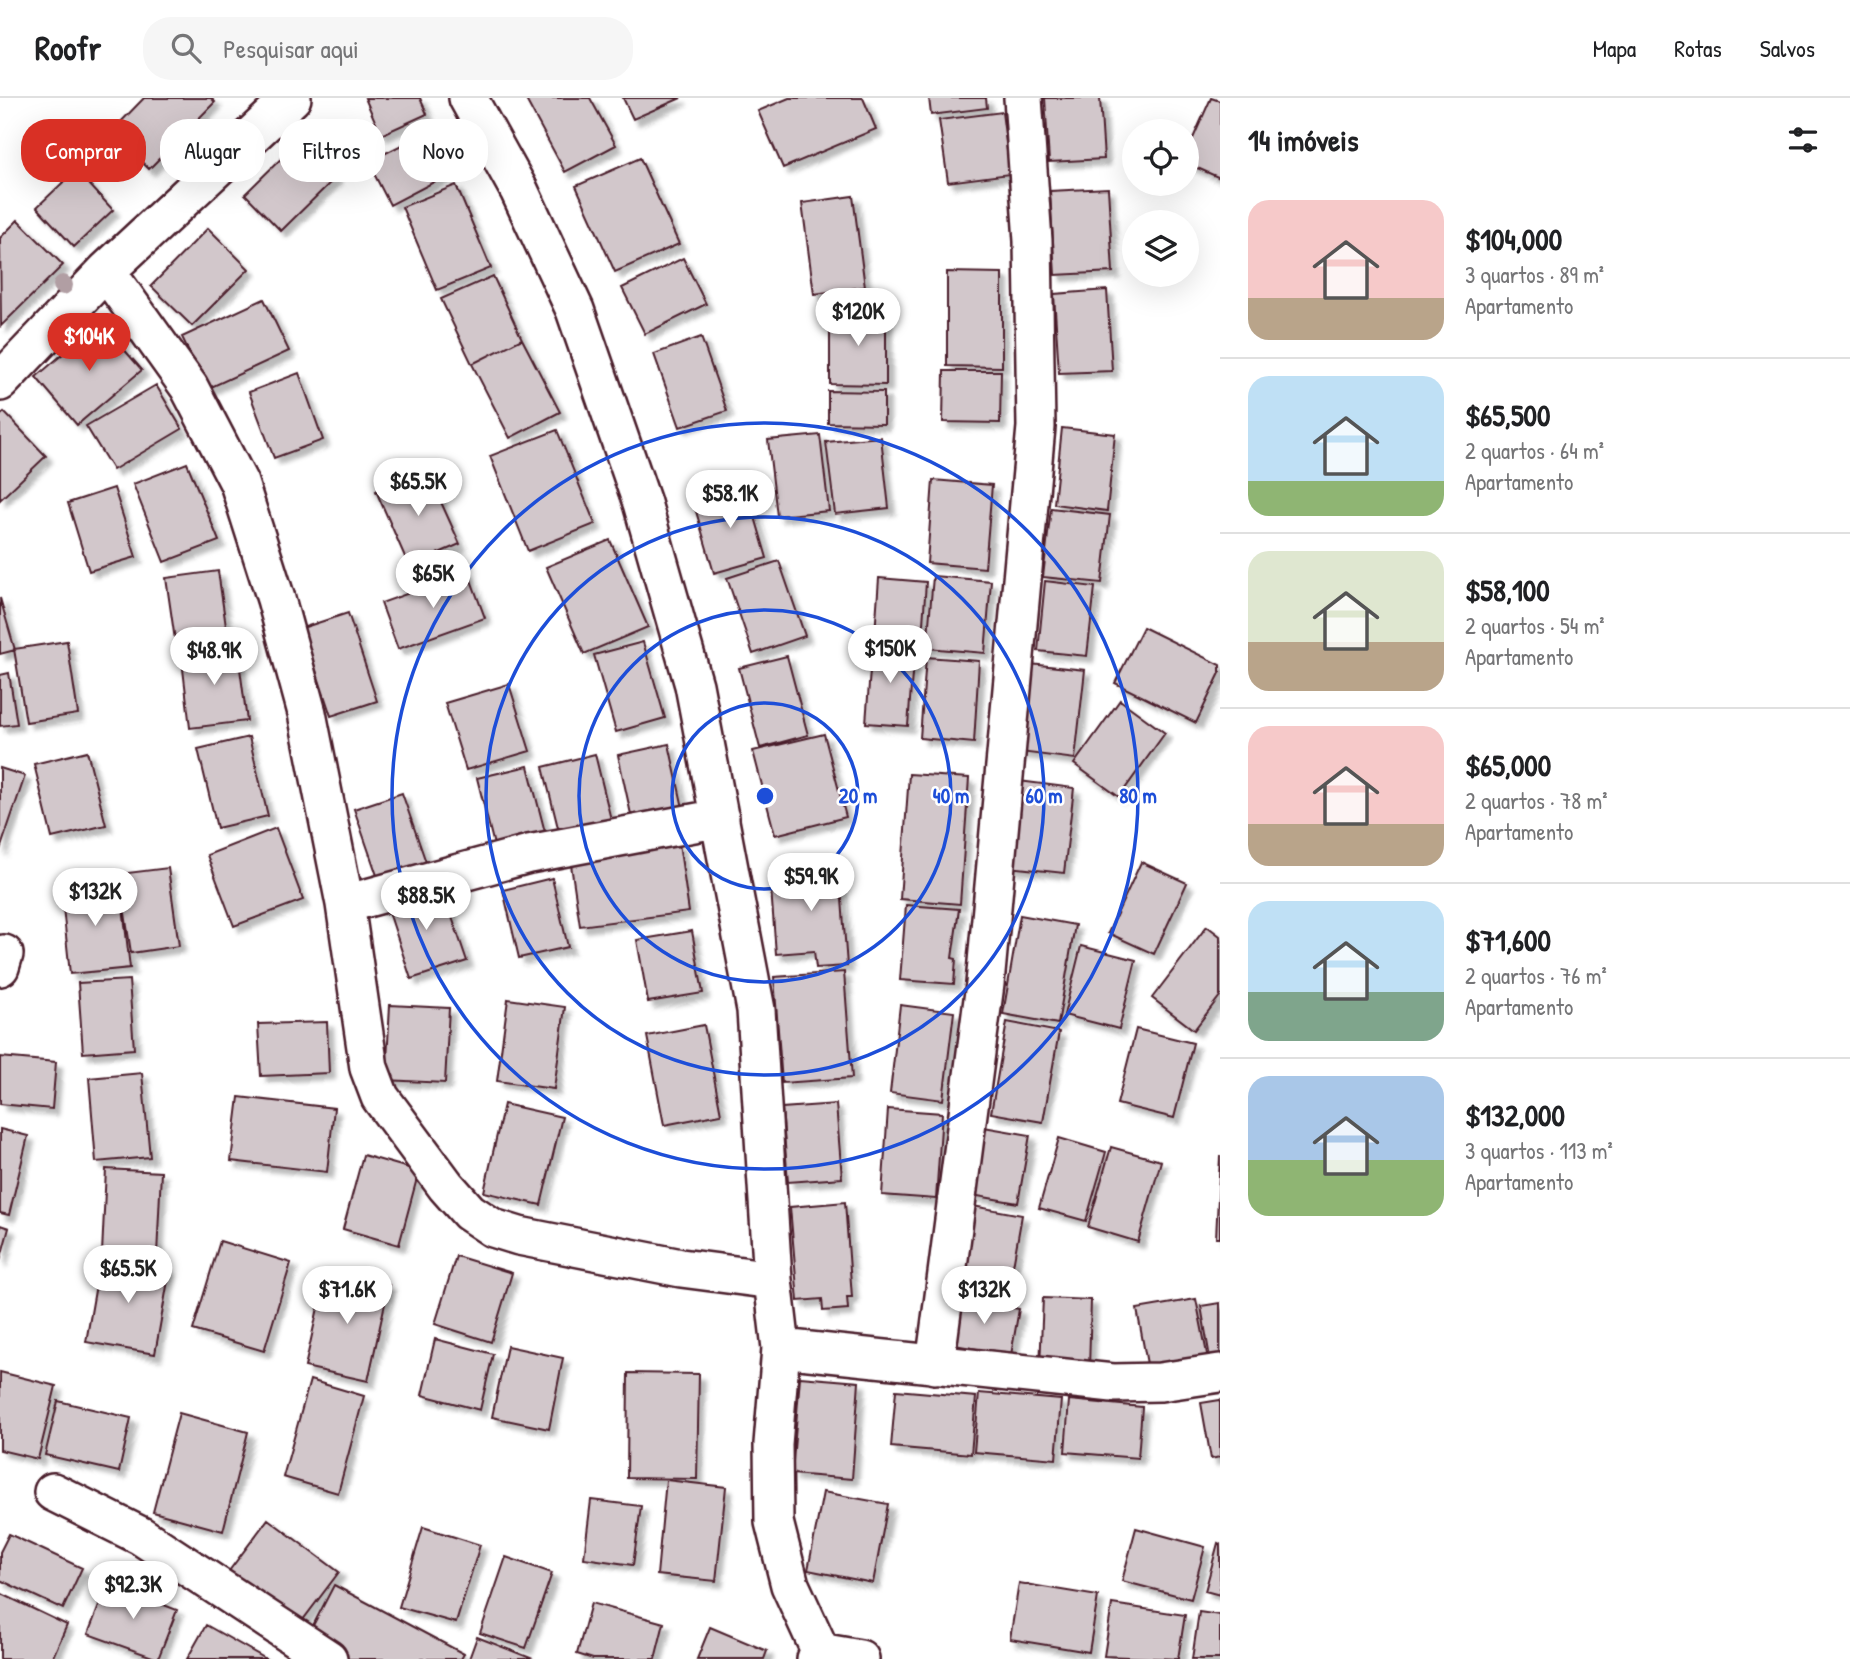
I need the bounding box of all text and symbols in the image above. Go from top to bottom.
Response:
search box [143,17,633,80]
text: Roofr [35,26,101,70]
icon: search [167,29,205,67]
text: Pesquisar aqui [223,31,359,66]
text: Mapa [1593,32,1636,64]
text: Rotas [1674,32,1722,64]
text: Salvos [1760,32,1815,64]
chip: Comprar [21,119,146,182]
chip: Alugar [160,119,265,182]
chip: Filtros [279,119,385,182]
chip: Novo [399,119,488,182]
map controls [1122,119,1199,287]
button: locate [1122,119,1199,196]
text: 14 imóveis [1248,120,1358,160]
icon: filters [1784,121,1822,159]
button: layers [1122,210,1199,287]
text: $104,000 [1465,219,1562,259]
icon: home [1304,228,1388,312]
text: 3 quartos · 89 m² [1465,259,1604,290]
pin: $120K [809,288,907,348]
text: Apartamento [1465,290,1573,321]
text: $120K [831,295,885,326]
pin: $104K [40,314,138,373]
text: $104K [64,320,114,351]
text: $65,500 [1465,395,1551,435]
icon: home [1304,404,1388,488]
text: 2 quartos · 64 m² [1465,435,1604,466]
pin: $65.5K [361,458,475,518]
text: $65.5K [389,465,447,496]
text: Apartamento [1465,466,1573,497]
pin: $58.1K [673,470,787,530]
text: $58.1K [702,477,758,508]
pin: $65K [392,550,474,610]
text: $65K [412,557,454,588]
text: $58,100 [1465,570,1550,610]
icon: home [1304,579,1388,663]
text: 2 quartos · 54 m² [1465,610,1605,641]
pin: $150K [841,626,939,685]
pin: $48.9K [157,628,271,687]
text: $150K [864,632,916,663]
text: $48.9K [186,634,242,665]
text: Apartamento [1465,641,1573,672]
text: $65,000 [1465,745,1551,785]
icon: home [1304,754,1388,838]
text: 20 m [839,781,877,810]
text: 40 m [933,781,969,810]
text: 60 m [1026,781,1062,810]
text: 80 m [1119,781,1157,810]
centre of rings [753,784,777,808]
text: 2 quartos · 78 m² [1465,785,1608,816]
text: Apartamento [1465,816,1573,847]
pin: $59.9K [754,854,868,913]
text: $59.9K [783,860,839,891]
pin: $132K [46,868,144,928]
pin: $88.5K [369,872,483,932]
text: $132K [68,875,122,906]
text: $88.5K [397,879,455,910]
text: $71,600 [1465,920,1551,960]
icon: home [1304,929,1388,1013]
text: 2 quartos · 76 m² [1465,960,1607,991]
text: Apartamento [1465,991,1573,1022]
text: $132,000 [1465,1095,1565,1135]
icon: home [1304,1104,1388,1188]
text: 3 quartos · 113 m² [1465,1135,1613,1166]
text: Apartamento [1465,1166,1573,1197]
pin: $65.5K [71,1246,185,1305]
text: $65.5K [99,1252,157,1283]
pin: $71.6K [290,1266,404,1326]
pin: $132K [935,1266,1033,1326]
text: $71.6K [318,1273,376,1304]
text: $132K [957,1273,1011,1304]
pin: $92.3K [76,1562,190,1621]
text: $92.3K [104,1568,162,1599]

